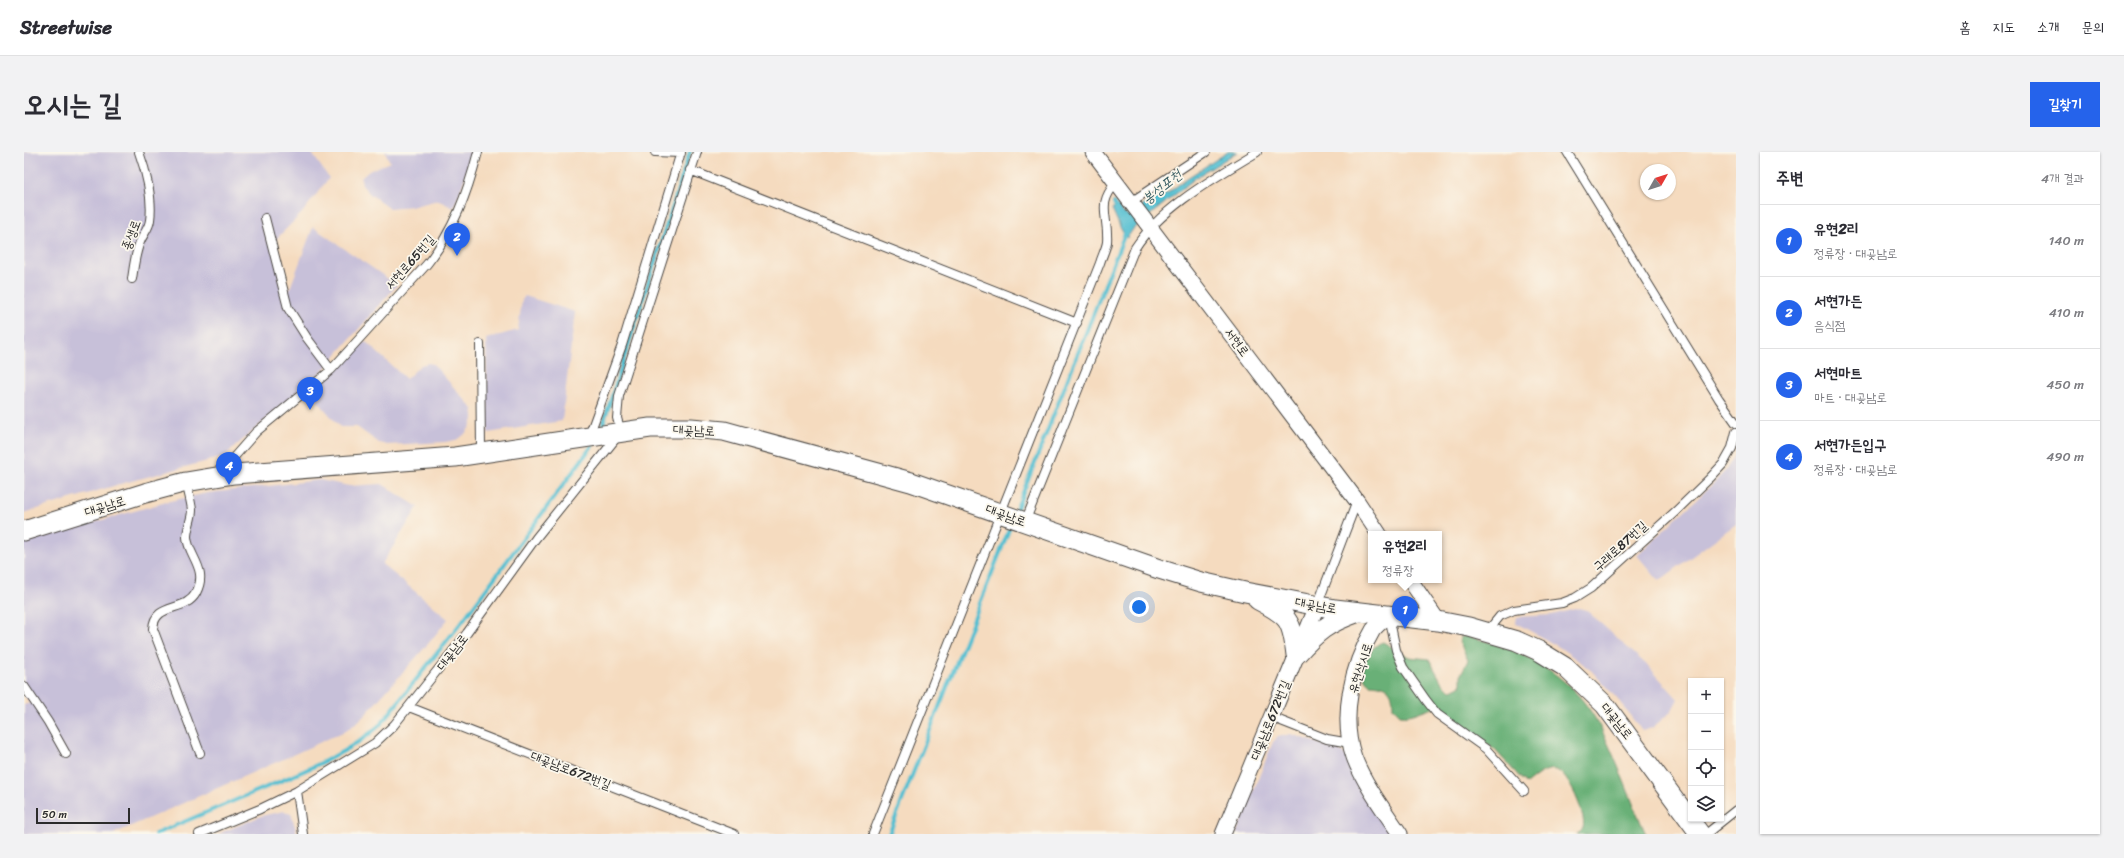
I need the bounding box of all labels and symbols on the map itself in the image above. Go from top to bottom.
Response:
water label: 봉성포천 [1137,162,1189,211]
north arrow [1640,164,1676,200]
street label: 종생로 [115,216,147,254]
pin: 2 [444,223,470,256]
street label: 서현로65번길 [379,229,441,295]
street label: 서현로 [1218,323,1256,361]
pin: 3 [297,377,323,410]
street label: 대곶남로 [673,417,715,443]
pin: 4 [216,452,242,485]
street label: 대곶남로 [82,489,128,523]
street label: 대곶남로 [982,497,1030,533]
street label: 구래로87번길 [1587,515,1653,577]
street label: 대곶남로 [1293,590,1339,620]
pin: 1 [1392,596,1418,629]
your location [1129,597,1149,617]
street label: 대곶남로 [430,628,474,676]
street label: 유현삭시로 [1341,640,1379,696]
street label: 대곶남로672번길 [1243,676,1297,764]
street label: 대곶남로 [1595,698,1639,744]
street label: 대곶남로672번길 [527,744,615,796]
scale bar [36,806,130,825]

